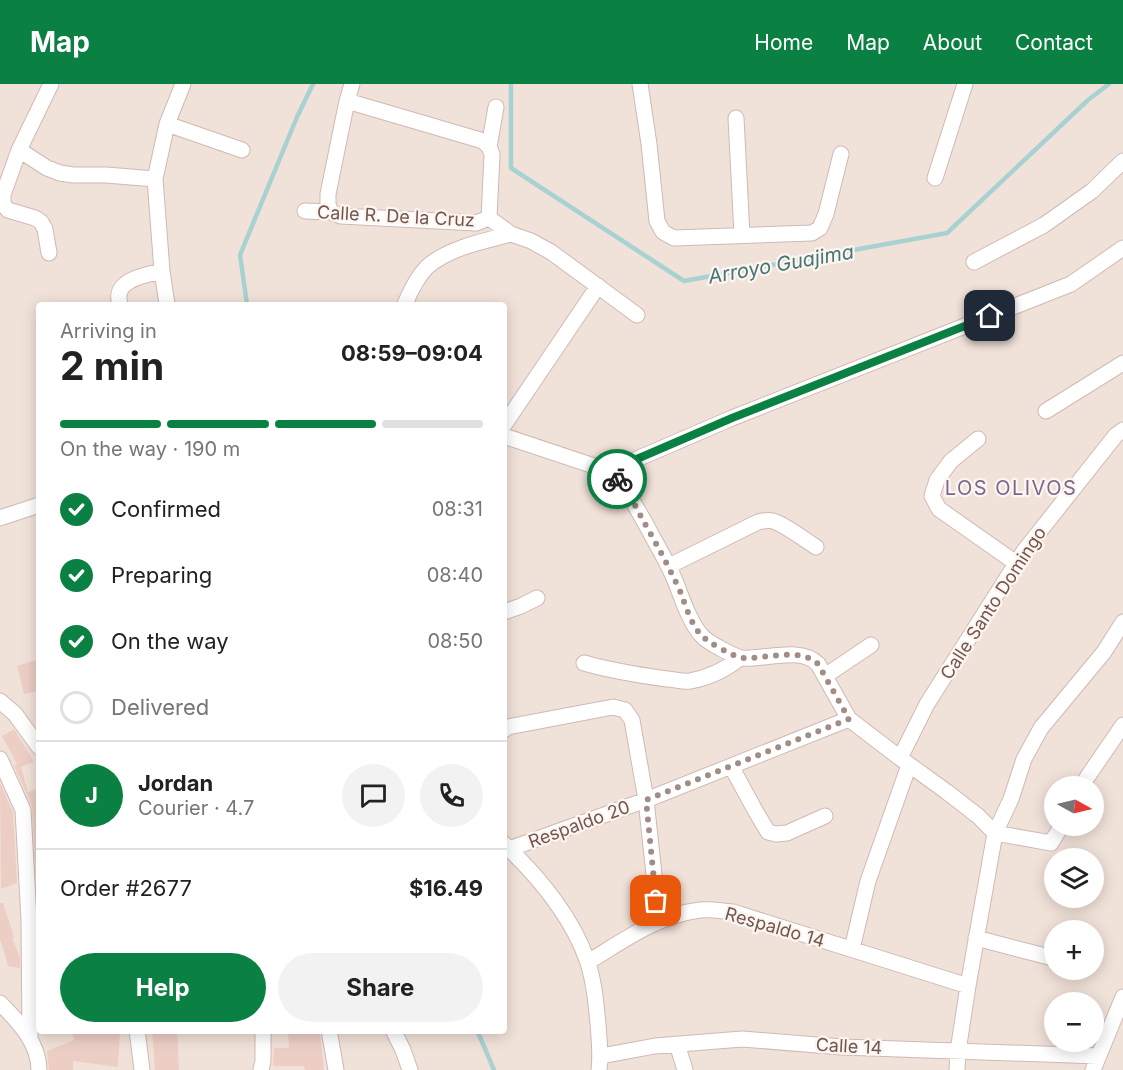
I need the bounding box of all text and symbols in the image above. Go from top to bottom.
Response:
text: Map [30,25,90,59]
text: Home [754,30,813,55]
text: Map [846,30,890,55]
text: About [923,30,982,55]
text: Contact [1015,30,1093,55]
street label: Calle R. De la Cruz [317,201,475,231]
water label: Arroyo Guajima [705,239,856,289]
pin [964,290,1015,341]
icon: home [973,299,1006,332]
text: Arriving in [60,319,157,343]
text: 08:59–09:04 [341,340,483,366]
text: 2 min [60,342,164,389]
text: On the way · 190 m [60,437,240,461]
courier [587,449,647,509]
icon: bike [601,463,634,496]
district label: LOS OLIVOS [945,476,1077,500]
icon: check [60,493,93,526]
text: Confirmed [111,496,221,522]
text: 08:31 [432,497,483,521]
street label: Calle Santo Domingo [936,523,1050,683]
icon: check [60,559,93,592]
text: Preparing [111,562,212,588]
text: 08:40 [427,563,483,587]
icon: check [60,625,93,658]
text: On the way [111,628,229,654]
text: 08:50 [427,629,483,653]
text: Delivered [111,694,209,720]
button: chat [342,764,405,827]
button: phone [420,764,483,827]
text: Jordan [138,770,213,796]
north arrow [1044,776,1104,836]
map controls [1044,776,1104,1052]
text: J [85,782,98,808]
text: Courier · 4.7 [138,796,254,820]
street label: Respaldo 20 [526,796,632,852]
button: layers [1044,848,1104,908]
text: Order #2677 [60,875,192,901]
text: $16.49 [409,875,483,901]
pin [630,875,681,926]
icon: bag [639,884,672,917]
street label: Respaldo 14 [723,903,827,951]
button: + [1044,920,1104,980]
button: Help [60,953,266,1022]
button: Share [278,953,483,1022]
button: − [1044,992,1104,1052]
street label: Calle 14 [815,1034,883,1058]

